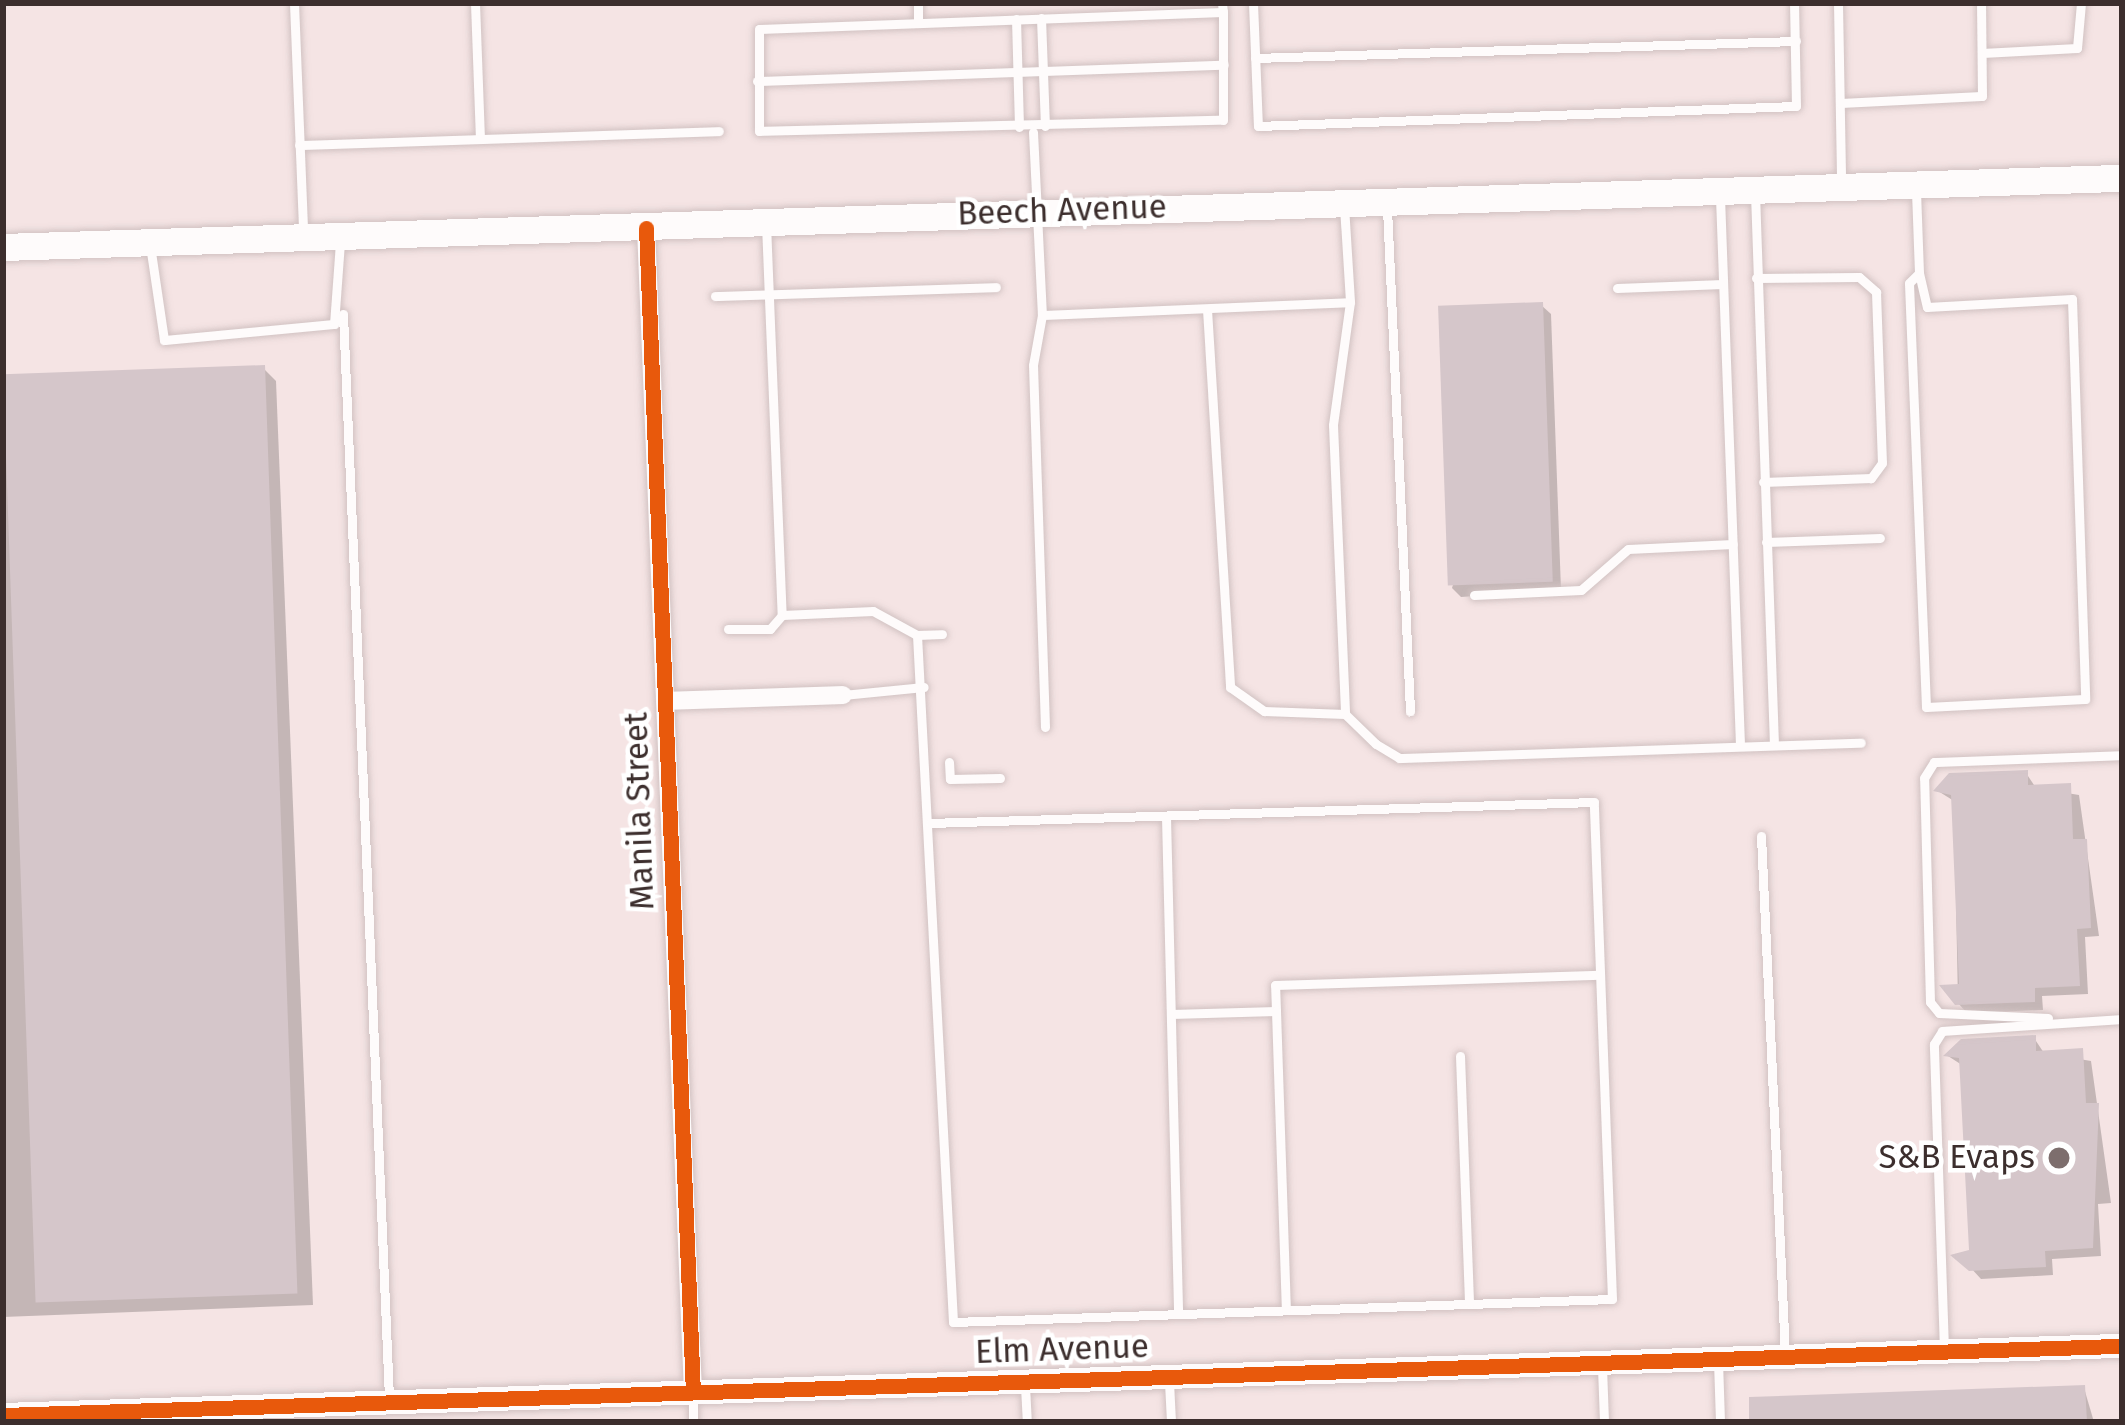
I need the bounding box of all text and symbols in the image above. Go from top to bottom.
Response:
street label: Beech Avenue [957,188,1167,234]
street label: Manila Street [617,711,663,911]
place label: S&B Evaps [1878,1138,2035,1178]
marker: S&B Evaps [2046,1145,2072,1171]
street label: Elm Avenue [975,1327,1149,1373]

